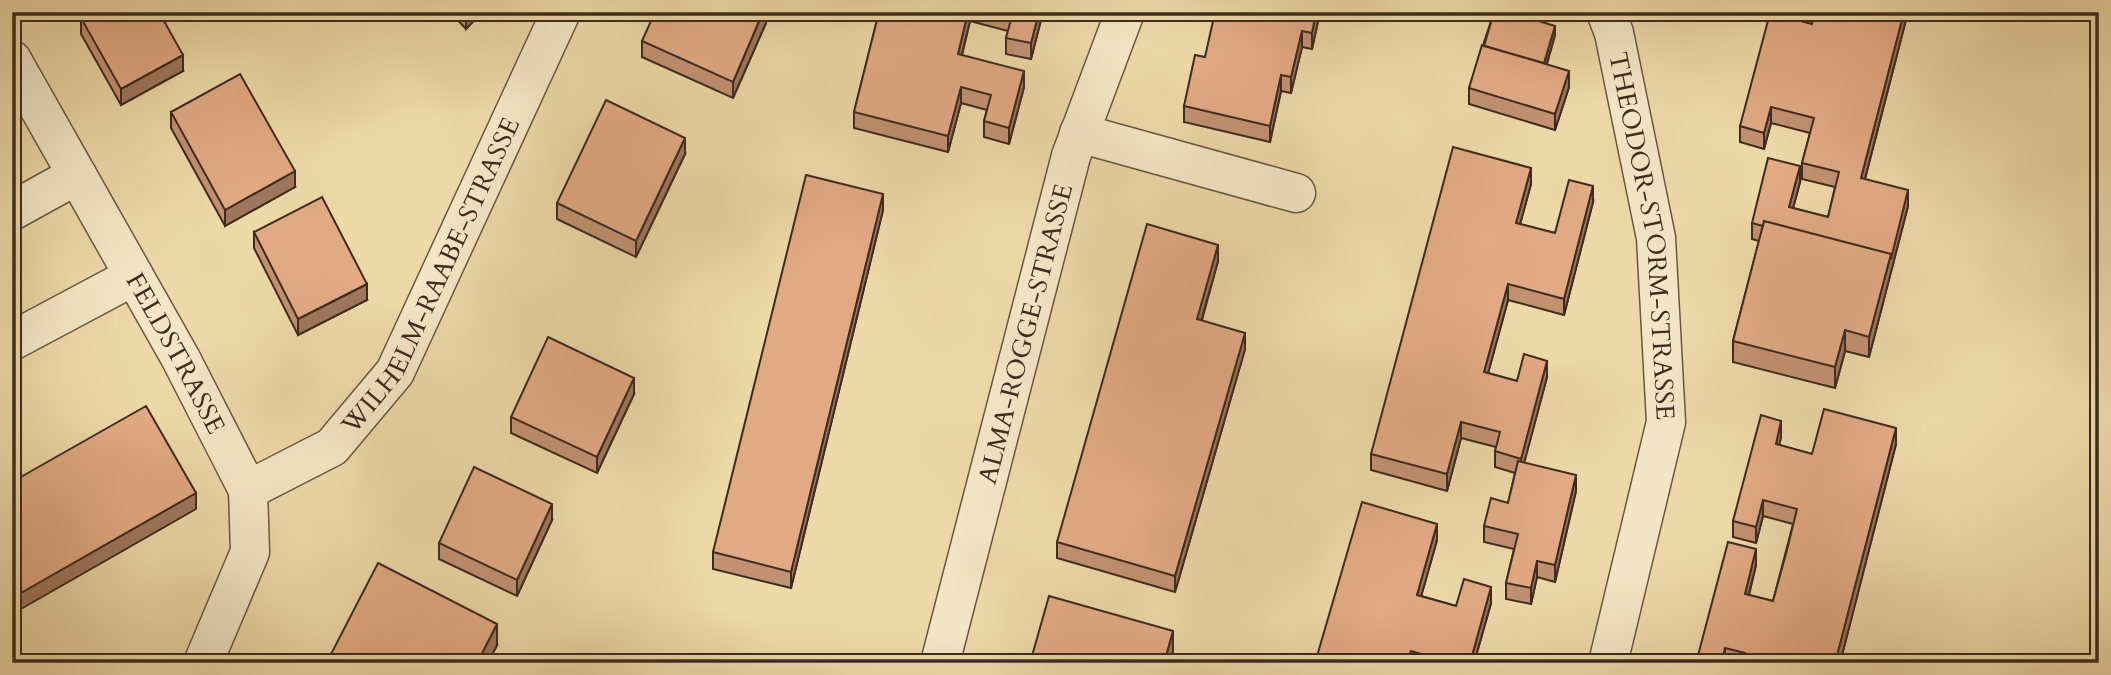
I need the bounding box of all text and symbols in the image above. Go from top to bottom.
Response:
street label: THEODOR-STORM-STRASSE [1600,49,1683,421]
street label: WILHELM-RAABE-STRASSE [333,112,528,442]
street label: ALMA-ROGGE-STRASSE [970,180,1081,488]
street label: FELDSTRASSE [118,266,233,440]

